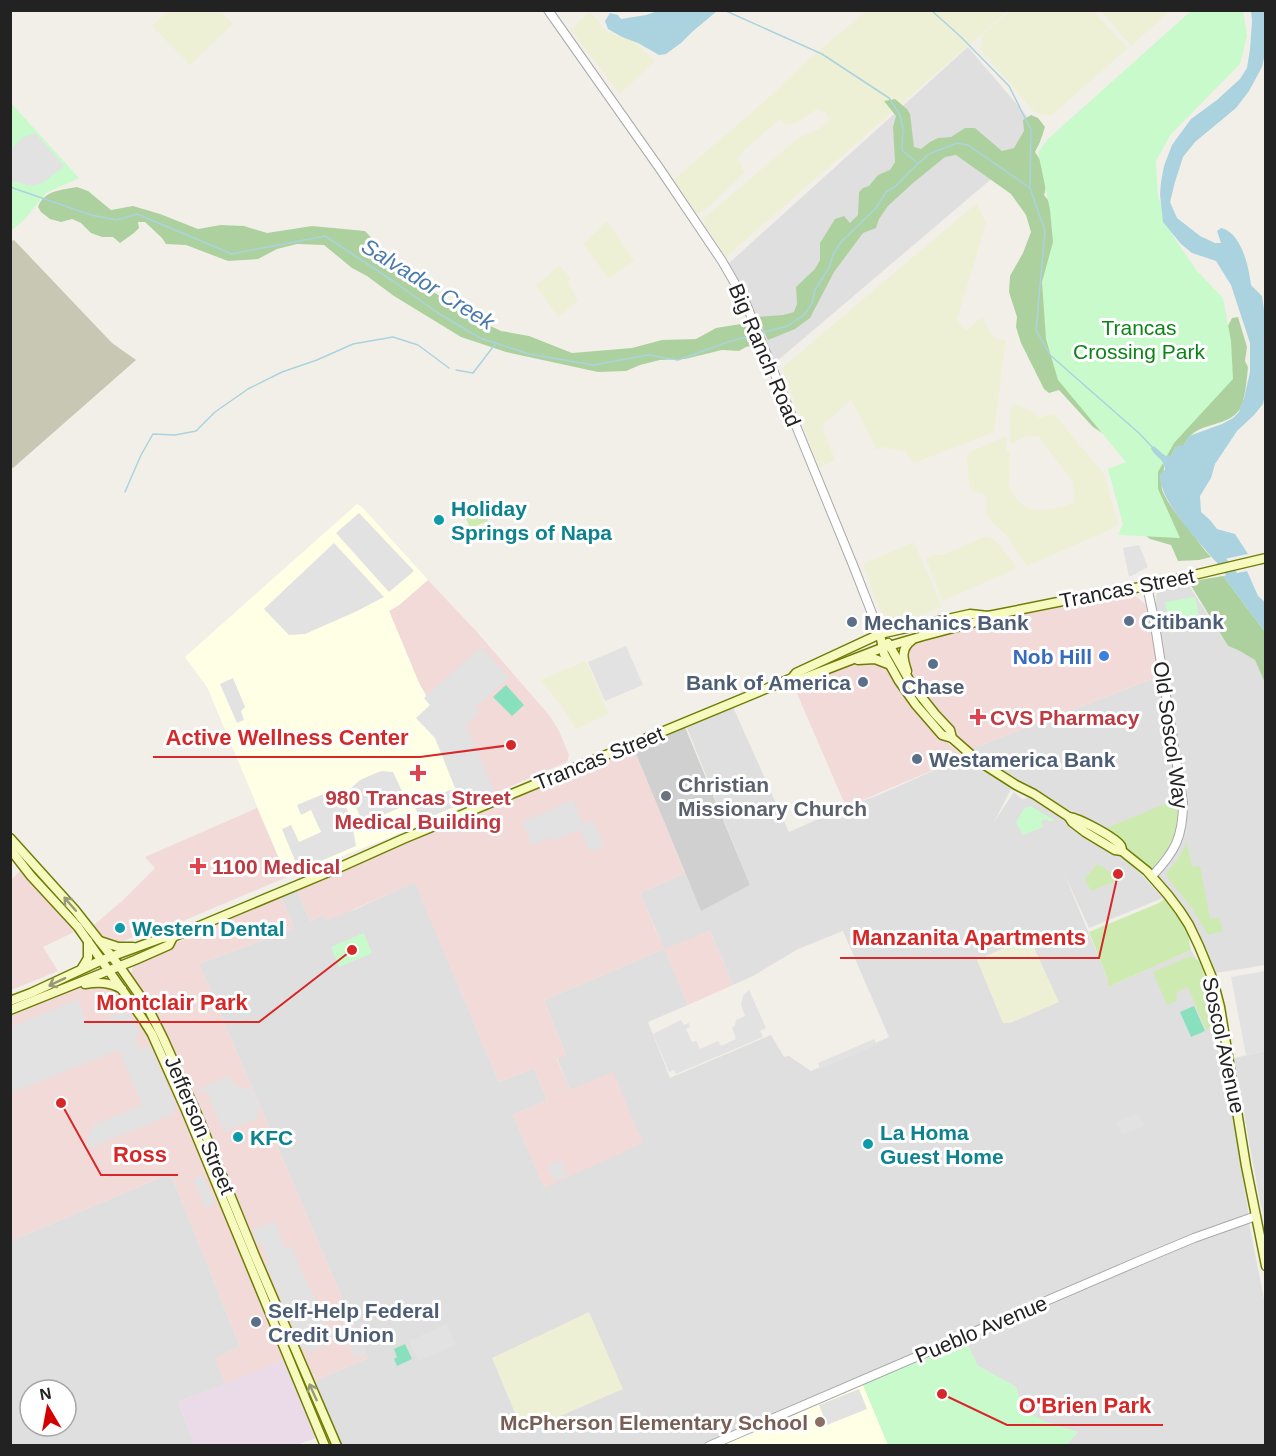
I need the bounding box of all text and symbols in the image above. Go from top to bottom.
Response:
water label: Salvador Creek [357,233,500,335]
street label: Big Ranch Road [725,280,805,430]
park label: Trancas Crossing Park [1073,316,1205,363]
place label: Holiday Springs of Napa [451,497,612,544]
marker: Holiday Springs of Napa [432,513,446,527]
street label: Trancas Street [1058,564,1197,612]
place label: Citibank [1141,610,1224,633]
place label: Mechanics Bank [864,611,1029,634]
marker: Citibank [1122,614,1136,628]
marker: Mechanics Bank [845,615,859,629]
place label: Nob Hill [1013,645,1092,668]
marker: Nob Hill [1097,649,1111,663]
marker: Chase [926,657,940,671]
street label: Old Soscol Way [1149,660,1193,811]
place label: Bank of America [686,671,851,694]
marker: Bank of America [856,675,870,689]
place label: Chase [901,675,965,698]
place label: CVS Pharmacy [990,706,1140,729]
marker: CVS Pharmacy [971,710,985,724]
callout: Active Wellness Center [153,717,420,757]
street label: Trancas Street [531,722,667,794]
text: Active Wellness Center [166,725,409,750]
place label: Westamerica Bank [929,748,1116,771]
marker: Westamerica Bank [910,752,924,766]
marker: 980 Trancas Street Medical Building [409,764,427,782]
place label: Christian Missionary Church [678,773,867,820]
place label: 980 Trancas Street Medical Building [325,786,511,833]
marker: Christian Missionary Church [659,789,673,803]
place label: 1100 Medical [212,855,340,878]
marker: 1100 Medical [189,857,207,875]
one-way arrow [63,897,77,912]
place label: Western Dental [132,917,285,940]
callout: Manzanita Apartments [840,918,1099,958]
marker: Western Dental [113,921,127,935]
text: Manzanita Apartments [852,925,1086,950]
street label: Soscol Avenue [1198,975,1250,1115]
one-way arrow [48,976,66,988]
callout: Montclair Park [84,982,259,1022]
text: Montclair Park [96,990,249,1015]
street label: Jefferson Street [161,1052,240,1198]
place label: La Homa Guest Home [880,1121,1004,1168]
place label: KFC [250,1126,293,1149]
marker: KFC [231,1130,245,1144]
callout: Ross [101,1135,178,1175]
marker: La Homa Guest Home [861,1137,875,1151]
text: Ross [113,1142,167,1167]
street label: Pueblo Avenue [912,1291,1050,1367]
place label: Self-Help Federal Credit Union [268,1299,440,1346]
marker: Self-Help Federal Credit Union [249,1315,263,1329]
north arrow [18,1378,78,1438]
one-way arrow [307,1383,319,1401]
text: N [38,1384,53,1403]
callout: O'Brien Park [1007,1385,1163,1425]
text: O'Brien Park [1019,1393,1152,1418]
place label: McPherson Elementary School [500,1411,808,1434]
marker: McPherson Elementary School [813,1415,827,1429]

